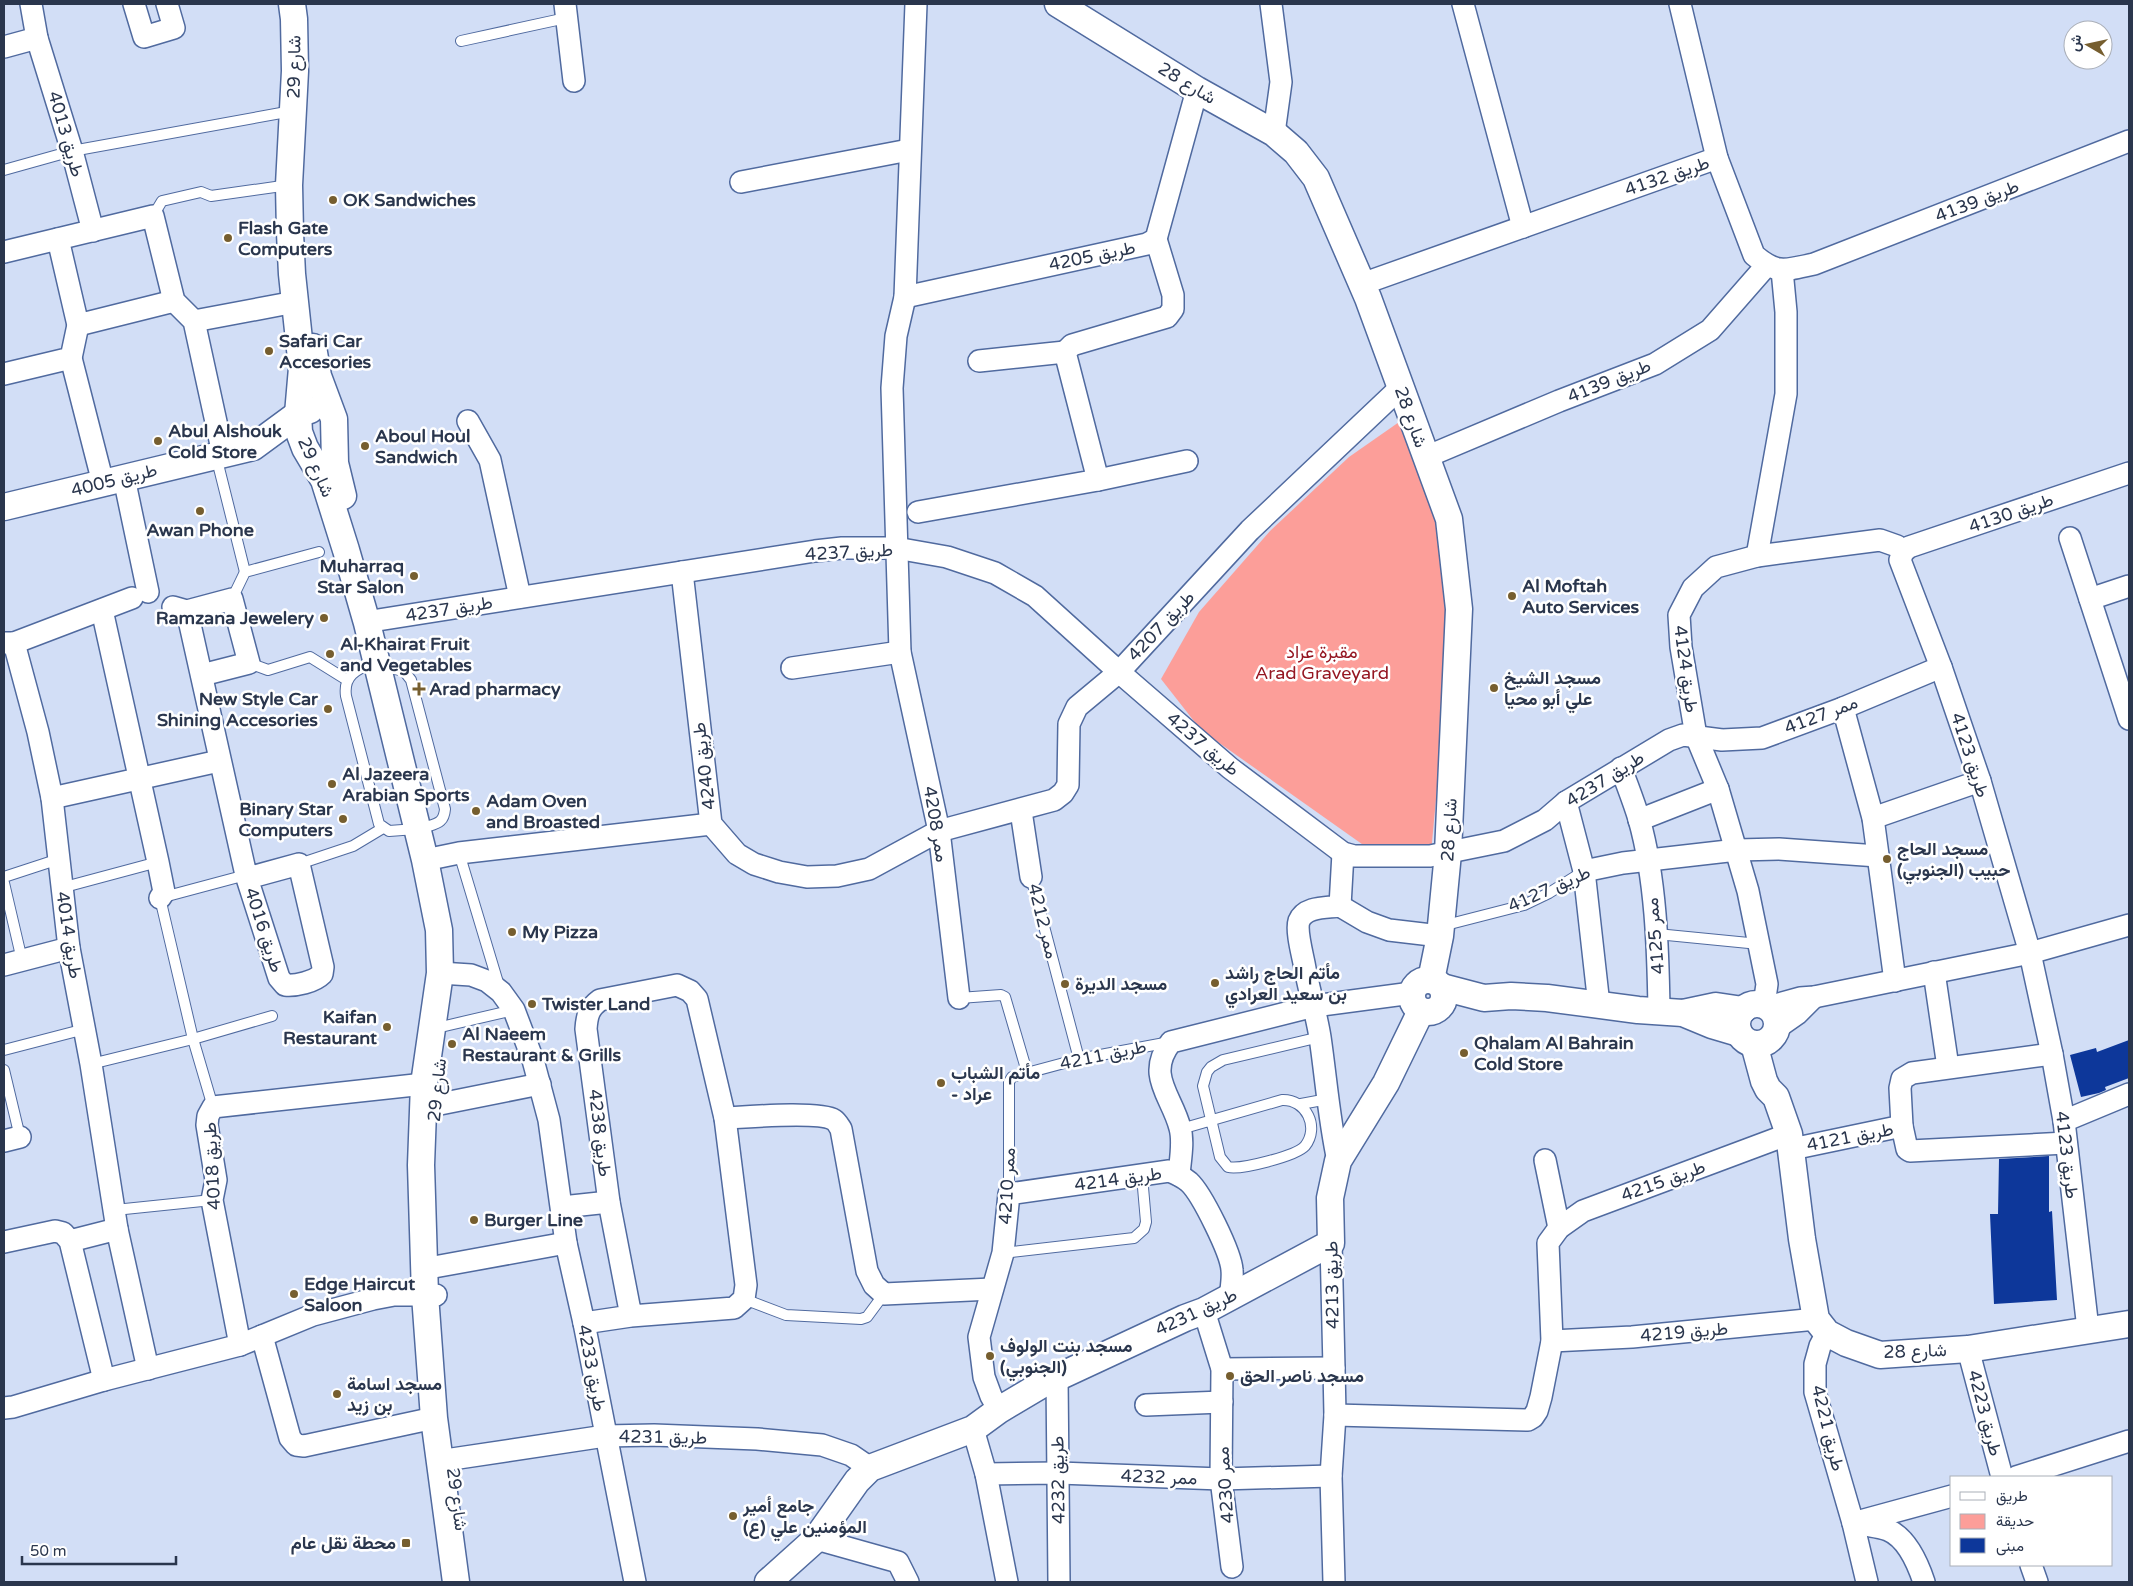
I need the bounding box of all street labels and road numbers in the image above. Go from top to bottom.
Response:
street label: شارع 29 [282,35,307,99]
street label: شارع 28 [1154,57,1220,110]
street label: طريق 4013 [43,89,89,179]
street label: طريق 4132 [1622,151,1712,201]
street label: طريق 4139 [1932,175,2022,227]
street label: طريق 4205 [1047,236,1137,276]
street label: طريق 4139 [1564,354,1654,408]
street label: شارع 28 [1389,383,1432,451]
street label: شارع 29 [292,434,339,501]
street label: طريق 4005 [69,459,159,501]
street label: طريق 4130 [1966,488,2056,538]
street label: طريق 4237 [804,539,894,565]
street label: طريق 4207 [1123,586,1199,666]
street label: طريق 4237 [404,591,494,627]
street label: طريق 4124 [1669,624,1703,714]
street label: ممر 4127 [1781,691,1861,739]
street label: طريق 4237 [1162,707,1244,781]
street label: طريق 4123 [1946,710,1994,800]
street label: طريق 4240 [688,721,720,811]
street label: طريق 4237 [1562,746,1648,812]
street label: ممر 4208 [919,784,953,864]
street label: شارع 28 [1436,798,1463,862]
street label: طريق 4127 [1504,861,1594,917]
street label: ممر 4212 [1023,881,1063,961]
street label: طريق 4016 [240,885,288,975]
street label: طريق 4014 [51,890,87,980]
street label: ممر 4125 [1641,897,1669,975]
street label: طريق 4211 [1058,1035,1148,1075]
street label: شارع 29 [423,1057,452,1123]
street label: طريق 4238 [584,1088,616,1178]
street label: طريق 4123 [2051,1110,2083,1200]
street label: طريق 4121 [1805,1118,1895,1156]
street label: طريق 4018 [199,1121,225,1211]
street label: ممر 4210 [994,1147,1020,1225]
street label: طريق 4215 [1618,1156,1708,1206]
street label: طريق 4214 [1073,1162,1163,1196]
street label: طريق 4213 [1320,1241,1344,1329]
street label: طريق 4231 [1151,1283,1241,1341]
street label: طريق 4219 [1639,1317,1729,1347]
street label: طريق 4233 [573,1323,611,1413]
street label: شارع 28 [1883,1339,1947,1364]
street label: طريق 4223 [1963,1368,2007,1458]
street label: طريق 4221 [1807,1383,1849,1473]
street label: طريق 4231 [619,1425,707,1449]
street label: طريق 4232 [1046,1436,1070,1524]
street label: ممر 4230 [1211,1446,1239,1524]
street label: ممر 4232 [1120,1465,1198,1489]
street label: شارع 29 [441,1466,472,1532]

